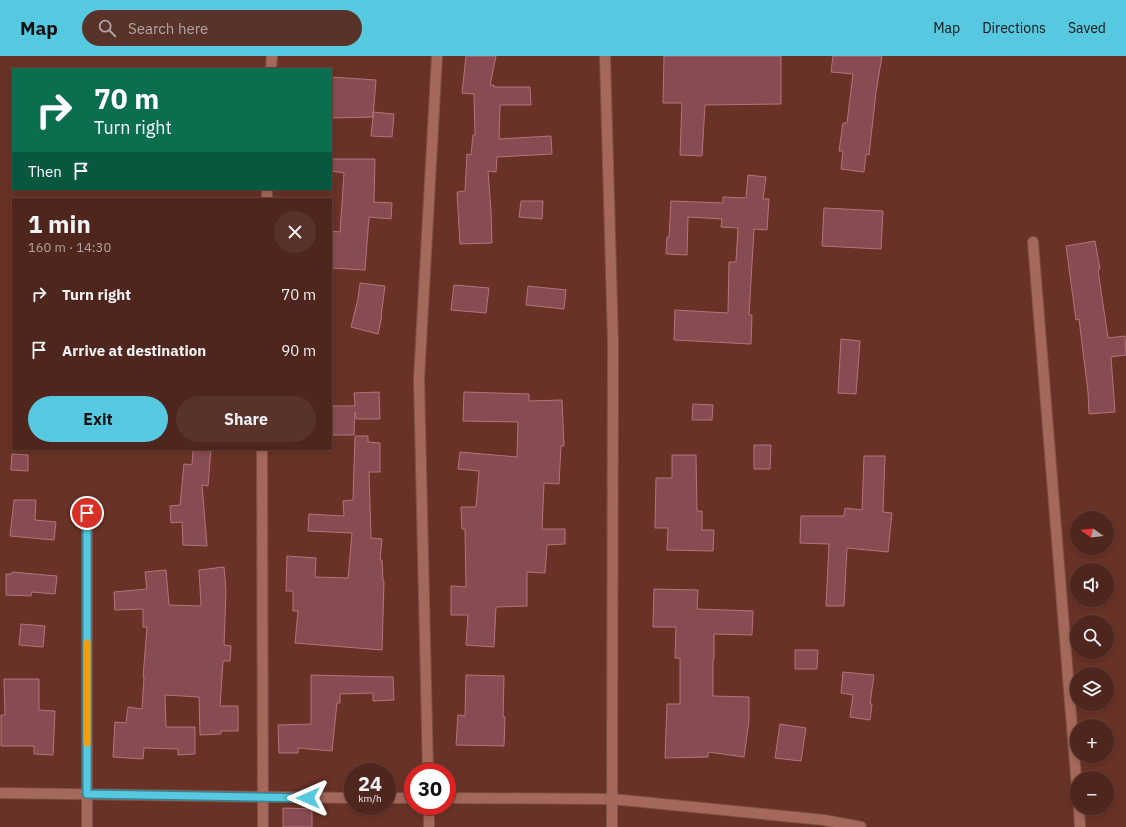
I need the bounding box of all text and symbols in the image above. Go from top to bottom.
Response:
search box [82,10,362,46]
text: Map [20,16,58,40]
icon: search [96,17,118,39]
text: Search here [128,19,208,38]
text: Map [933,19,960,37]
text: Directions [982,19,1046,37]
text: Saved [1068,19,1106,37]
text: 70 m [94,80,159,117]
icon: right [28,84,80,136]
text: Turn right [94,116,172,139]
icon: arrive [70,160,92,182]
text: Then [28,162,62,181]
text: 1 min [28,208,91,240]
button: close [274,211,316,253]
text: 160 m · 14:30 [28,239,111,256]
icon: right [28,283,50,305]
text: Turn right [62,285,131,304]
text: 70 m [281,285,316,304]
icon: arrive [28,339,50,361]
text: Arrive at destination [62,341,206,360]
text: 90 m [281,341,316,360]
button: Exit [28,396,168,442]
button: Share [176,396,316,442]
pin [70,496,104,530]
icon: arrive [76,502,98,524]
north arrow [1070,511,1114,555]
map controls [1070,511,1114,815]
button: sound [1070,563,1114,607]
button: search [1070,615,1114,659]
button: layers [1070,667,1114,711]
button: + [1070,719,1114,763]
speed limit sign: 30 [404,763,456,815]
text: 24 [358,770,382,797]
button: − [1070,771,1114,815]
position arrow [287,777,329,819]
text: km/h [358,792,382,805]

